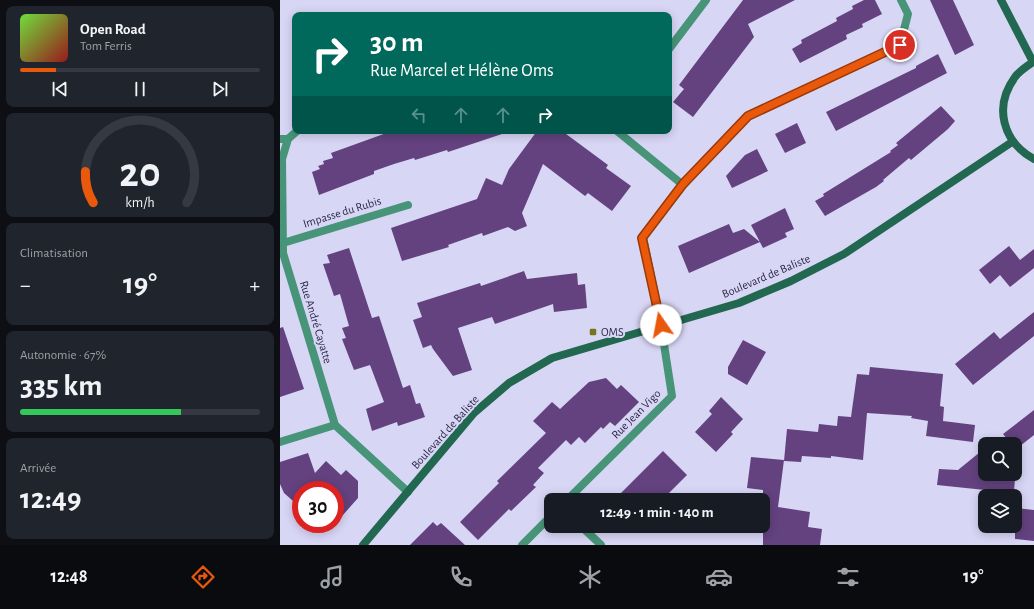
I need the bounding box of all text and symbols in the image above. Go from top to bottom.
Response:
text: Open Road [80,22,146,37]
icon: right [304,28,356,80]
pin [883,28,917,62]
text: 30 m [370,29,423,57]
icon: arrive [889,34,911,56]
text: Tom Ferris [80,40,132,53]
text: Rue Marcel et Hélène Oms [370,62,554,80]
icon: previous [49,78,71,100]
icon: pause [129,78,151,100]
icon: next [209,78,231,100]
icon: left [408,104,430,126]
icon: ahead [450,104,472,126]
icon: ahead [492,104,514,126]
icon: right [534,104,556,126]
text: 20 [119,153,161,194]
street label: Impasse du Rubis [301,194,383,230]
text: km/h [125,196,155,210]
text: Climatisation [20,247,88,260]
street label: Boulevard de Baliste [720,252,812,300]
text: 19° [123,269,157,299]
text: − [20,274,31,296]
text: + [249,274,260,296]
street label: Rue André Cayatte [297,279,334,365]
position arrow [640,304,682,346]
place label: OMS [601,326,624,338]
marker: OMS [588,327,598,337]
text: Autonomie · 67% [20,349,106,362]
text: 335 km [20,371,102,401]
street label: Rue Jean Vigo [609,387,663,441]
street label: Boulevard de Baliste [409,393,481,471]
map controls [978,437,1022,533]
button: search [978,437,1022,481]
text: Arrivée [20,462,56,475]
speed limit sign: 30 [292,481,344,533]
text: 12:49 [20,484,81,514]
button: layers [978,489,1022,533]
text: 12:49 · 1 min · 140 m [600,505,714,520]
icon: directions [189,563,217,591]
icon: music [318,563,346,591]
icon: phone [447,563,475,591]
icon: climate [576,563,604,591]
icon: car [705,563,733,591]
icon: filters [834,563,862,591]
text: 12:48 [51,568,88,586]
text: 19° [963,568,983,586]

